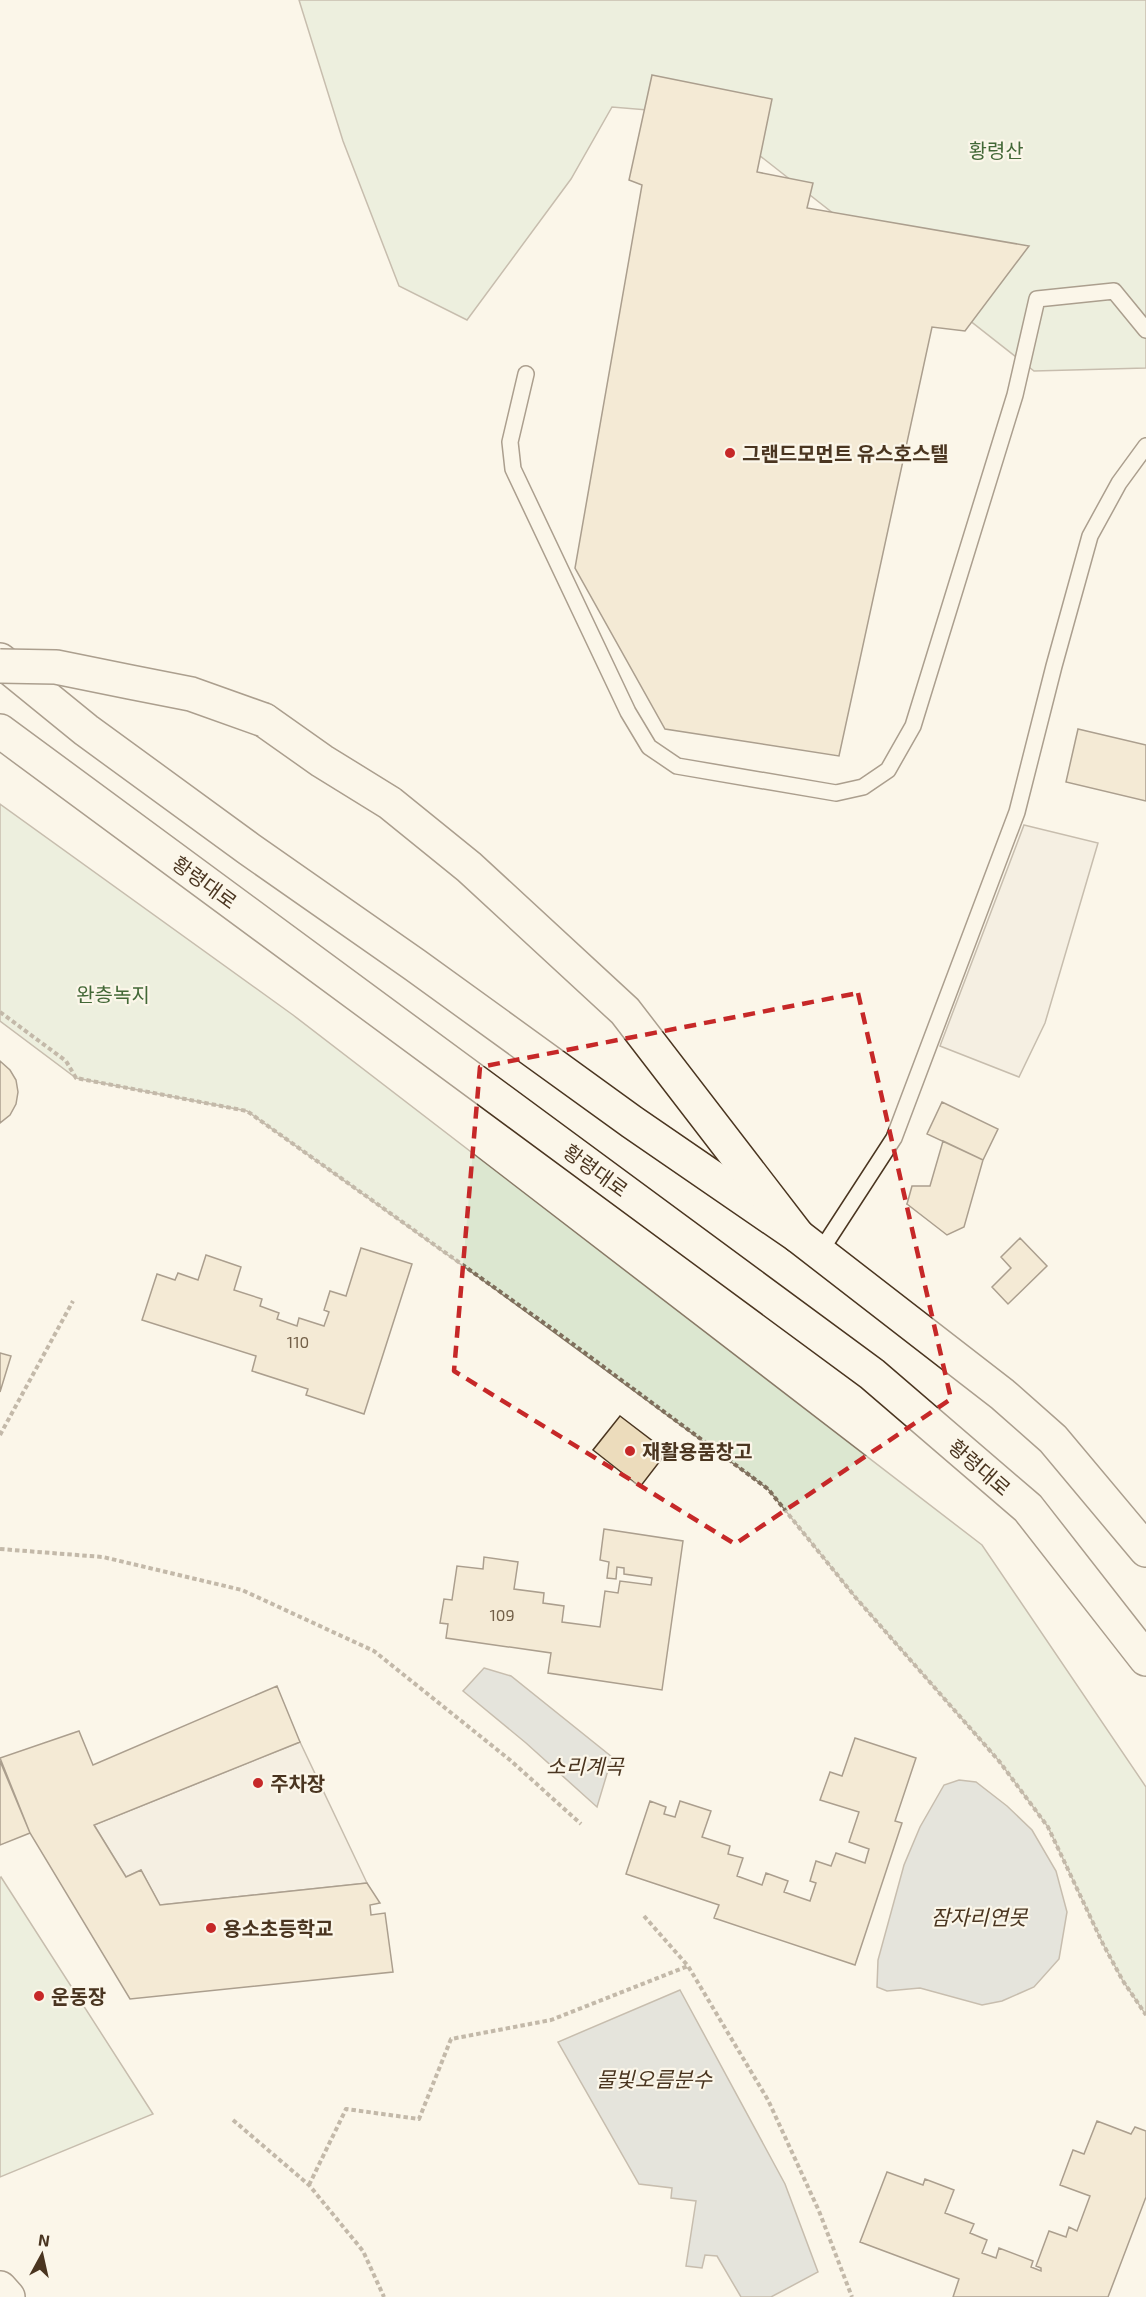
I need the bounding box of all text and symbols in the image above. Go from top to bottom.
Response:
park label: 황령산 [968,138,1024,162]
place label: 그랜드모먼트 유스호스텔 [742,441,949,465]
marker: 그랜드모먼트 유스호스텔 [723,446,737,460]
street label: 황령대로 [168,851,242,913]
park label: 완층녹지 [76,982,150,1006]
street label: 황령대로 [559,1139,633,1201]
house number: 110 [287,1332,309,1351]
street label: 황령대로 [944,1434,1016,1500]
place label: 재활용품창고 [642,1439,752,1463]
marker: 재활용품창고 [623,1444,637,1458]
house number: 109 [489,1605,515,1624]
water label: 소리계곡 [546,1753,625,1778]
place label: 주차장 [270,1771,325,1795]
marker: 주차장 [251,1776,265,1790]
water label: 잠자리연못 [931,1904,1029,1929]
place label: 용소초등학교 [223,1916,333,1940]
marker: 용소초등학교 [204,1921,218,1935]
place label: 운동장 [51,1984,106,2008]
marker: 운동장 [32,1989,46,2003]
water label: 물빛오름분수 [596,2066,713,2091]
north arrow [12,2225,72,2285]
text: N [37,2229,51,2250]

